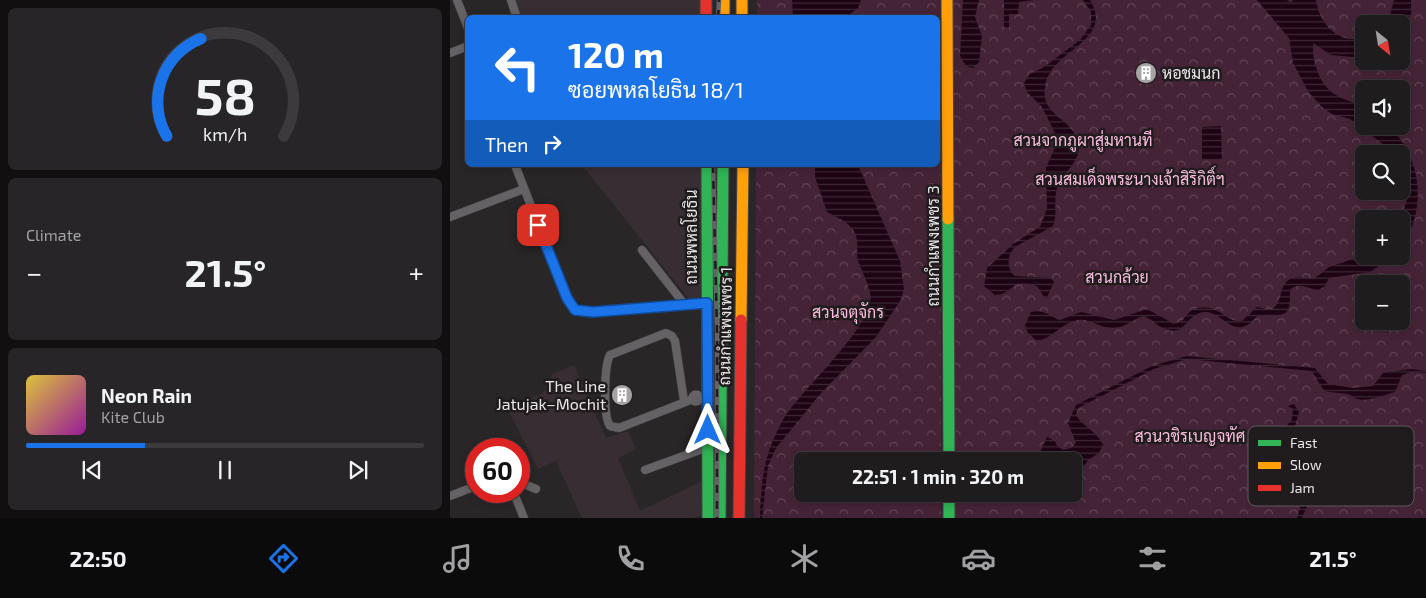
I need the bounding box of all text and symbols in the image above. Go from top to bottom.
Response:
north arrow [1355,15,1410,70]
map controls [1355,15,1410,330]
text: 120 m [568,33,664,75]
icon: left [485,35,550,100]
building icon: หอชมนก [1134,61,1158,85]
text: 58 [194,63,256,125]
place label: หอชมนก [1162,63,1221,82]
text: ซอยพหลโยธิน 18/1 [568,76,744,102]
button: sound [1355,80,1410,135]
text: km/h [203,123,247,145]
park label: สวนจากภูผาสู่มหานที [1014,129,1152,152]
icon: right [538,130,566,158]
text: Then [485,133,528,156]
button: search [1355,145,1410,200]
park label: สวนสมเด็จพระนางเจ้าสิริกิติ์ฯ [1035,165,1225,188]
street label: ถนนกำแพงเพชร 3 [923,185,942,307]
street label: ถนนพหลโยธิน [680,190,700,284]
pin [517,204,559,246]
button: + [1355,210,1410,265]
icon: arrive [524,211,552,239]
text: Climate [26,225,81,244]
text: 21.5° [185,249,266,295]
text: − [26,255,42,289]
text: + [409,255,424,289]
street label: ถนนกำแพงเพชร 1 [714,267,735,385]
park label: สวนกล้วย [1085,267,1149,286]
button: − [1355,275,1410,330]
park label: สวนจตุจักร [812,302,884,324]
place label: The Line Jatujak–Mochit [496,376,606,414]
building icon: The Line Jatujak–Mochit [610,383,634,407]
text: Neon Rain [101,384,192,407]
position arrow [681,403,733,455]
text: Kite Club [101,407,165,426]
park label: สวนวชิรเบญจทัศ [1135,426,1245,446]
legend [1248,426,1414,506]
text: Fast [1290,434,1317,451]
speed limit sign: 60 [465,438,530,503]
icon: previous [78,456,106,484]
icon: pause [211,456,239,484]
icon: next [344,456,372,484]
text: Slow [1290,456,1322,473]
text: 22:51 · 1 min · 320 m [852,465,1024,488]
text: Jam [1290,479,1315,496]
icon: directions [266,541,301,576]
icon: music [440,541,475,576]
icon: phone [613,541,648,576]
icon: climate [787,541,822,576]
icon: car [961,541,996,576]
icon: filters [1135,541,1170,576]
text: 22:50 [69,545,127,571]
text: 21.5° [1309,545,1357,571]

